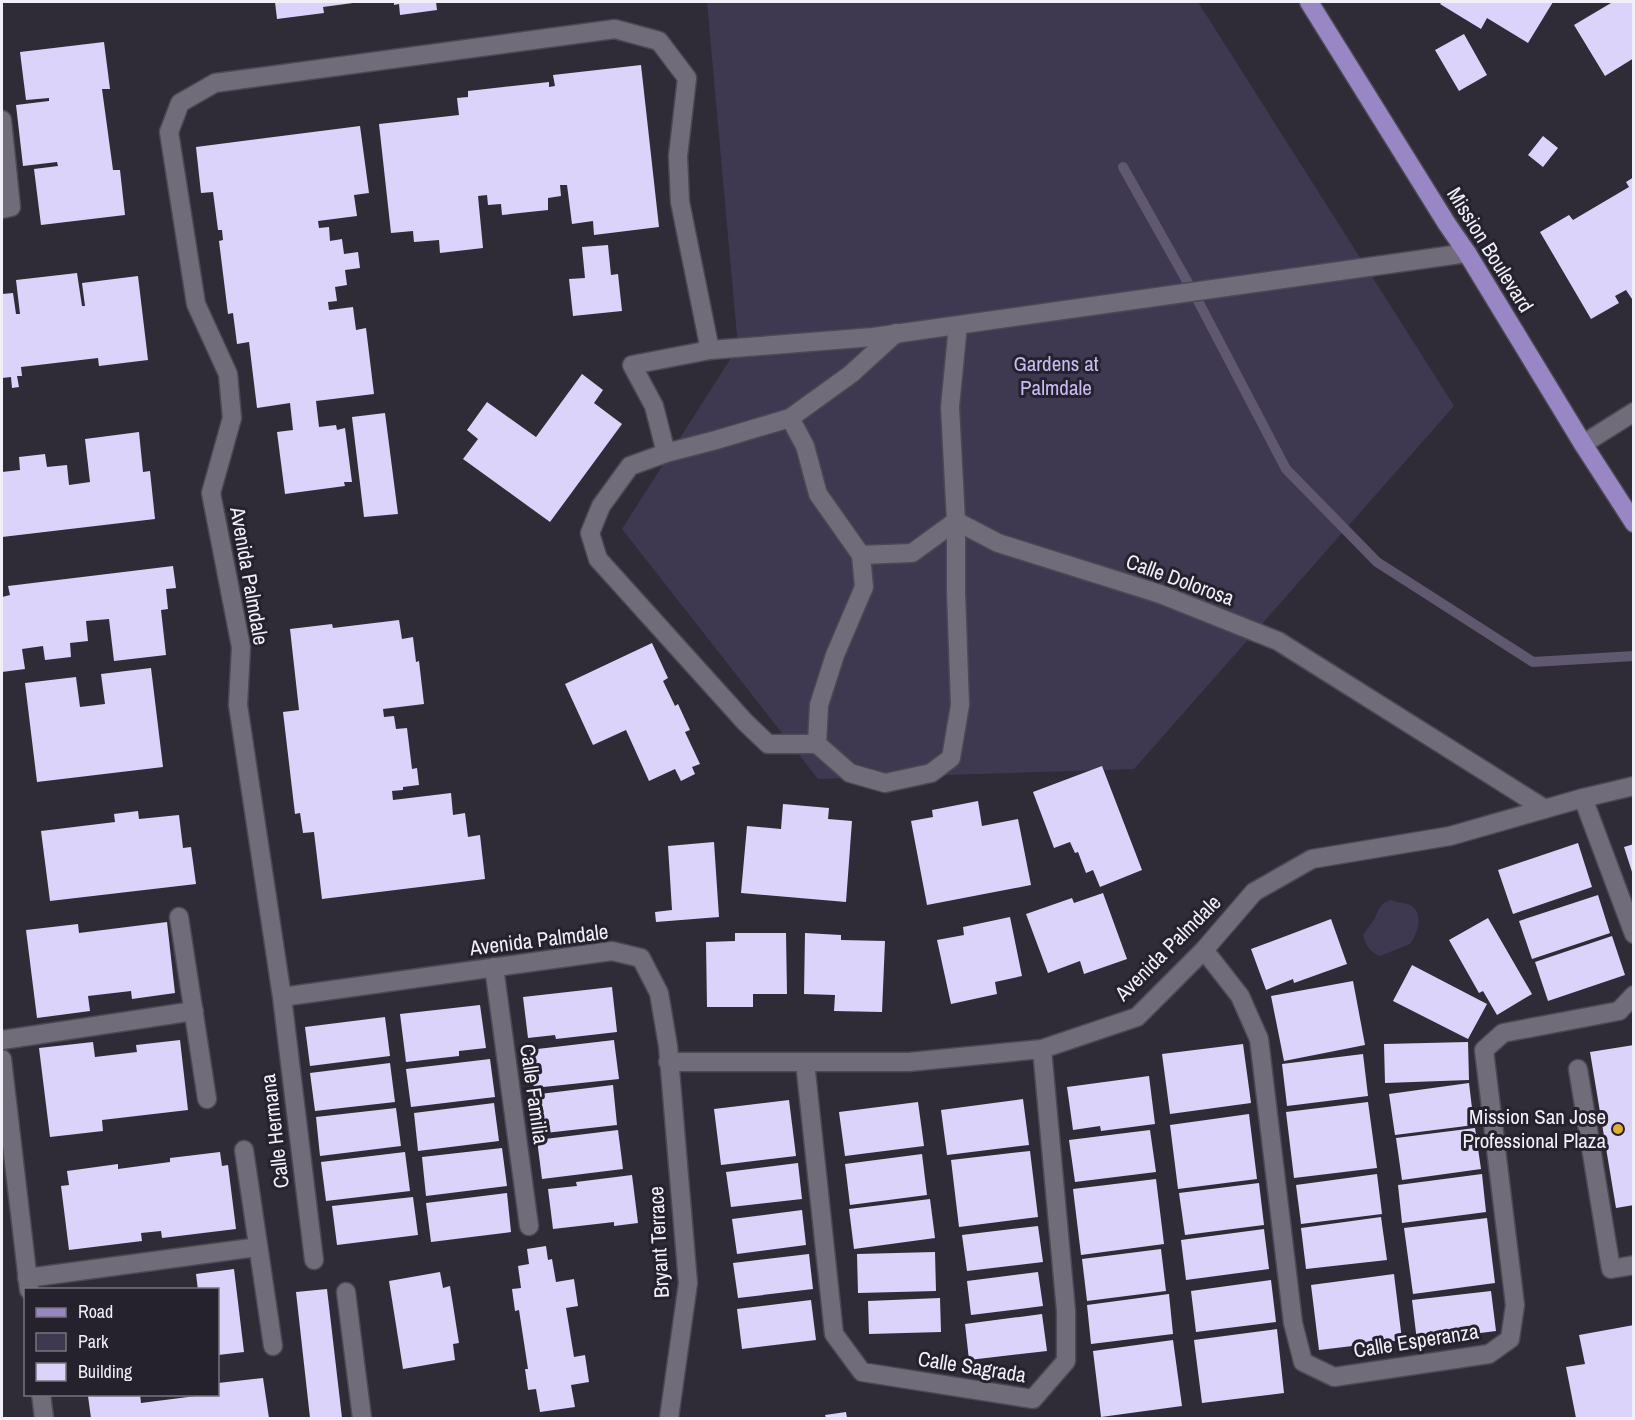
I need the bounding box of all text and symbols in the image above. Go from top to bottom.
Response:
street label: Mission Boulevard [1440,182,1541,318]
park label: Gardens at Palmdale [1013,349,1099,402]
street label: Avenida Palmdale [223,504,276,647]
street label: Calle Dolorosa [1122,547,1239,613]
street label: Avenida Palmdale [1107,888,1227,1008]
street label: Avenida Palmdale [467,917,610,963]
street label: Calle Familia [513,1042,556,1146]
street label: Calle Hermana [253,1072,296,1190]
place label: Mission San Jose Professional Plaza [1462,1102,1606,1155]
marker: Mission San Jose Professional Plaza [1611,1122,1625,1136]
street label: Bryant Terrace [641,1186,676,1299]
legend [24,1288,219,1396]
text: Road [78,1299,113,1324]
street label: Calle Esperanza [1351,1316,1481,1365]
text: Park [78,1329,109,1354]
street label: Calle Sagrada [916,1344,1029,1389]
text: Building [78,1359,133,1384]

